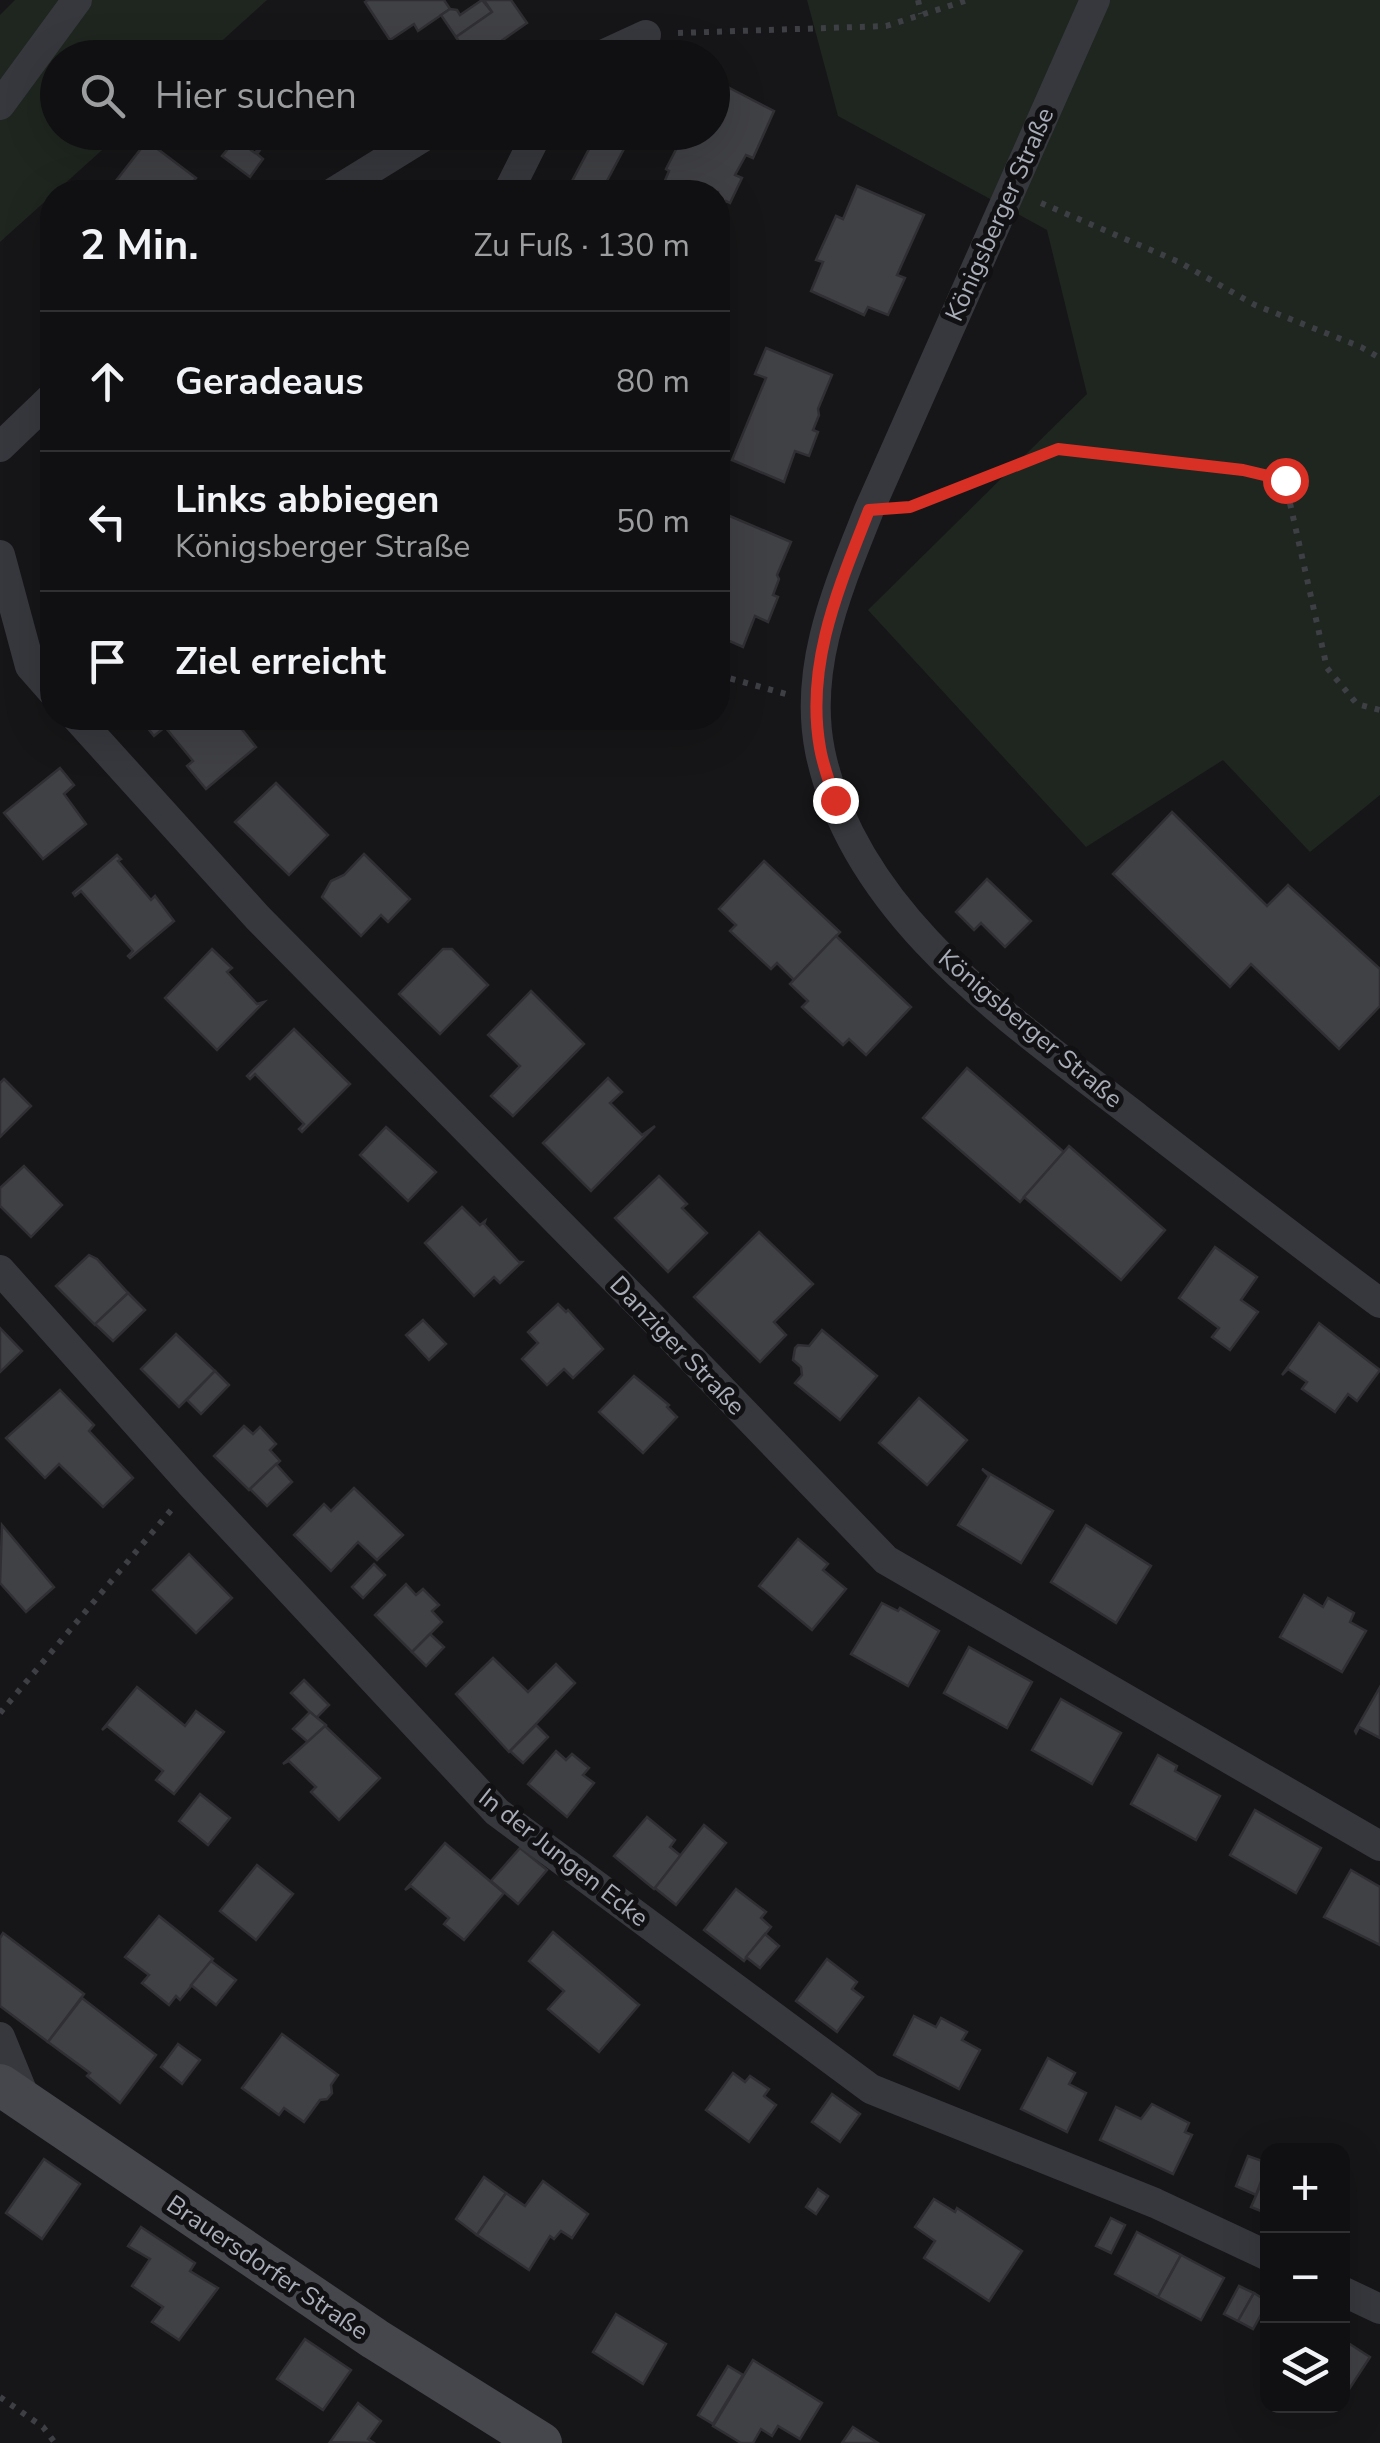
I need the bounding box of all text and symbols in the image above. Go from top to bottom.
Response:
search box [40,40,730,150]
icon: search [75,68,130,123]
text: Hier suchen [155,70,357,121]
street label: Königsberger Straße [937,102,1062,327]
text: 2 Min. [80,217,199,274]
text: Zu Fuß · 130 m [474,224,690,267]
icon: ahead [80,354,135,409]
text: Geradeaus [175,356,364,407]
text: 80 m [616,360,690,403]
route start [1263,458,1309,504]
text: Links abbiegen [175,474,440,525]
icon: left [80,494,135,549]
text: 50 m [616,500,690,543]
text: Königsberger Straße [175,525,470,568]
icon: arrive [80,634,135,689]
text: Ziel erreicht [175,636,386,687]
route end [813,778,859,824]
street label: Königsberger Straße [931,942,1130,1116]
street label: Danziger Straße [602,1269,753,1423]
street label: In der Jungen Ecke [471,1781,655,1935]
map controls [1260,2143,1350,2413]
button: + [1260,2143,1350,2233]
street label: Brauersdorfer Straße [160,2188,375,2348]
button: − [1260,2233,1350,2323]
button: layers [1260,2323,1350,2413]

